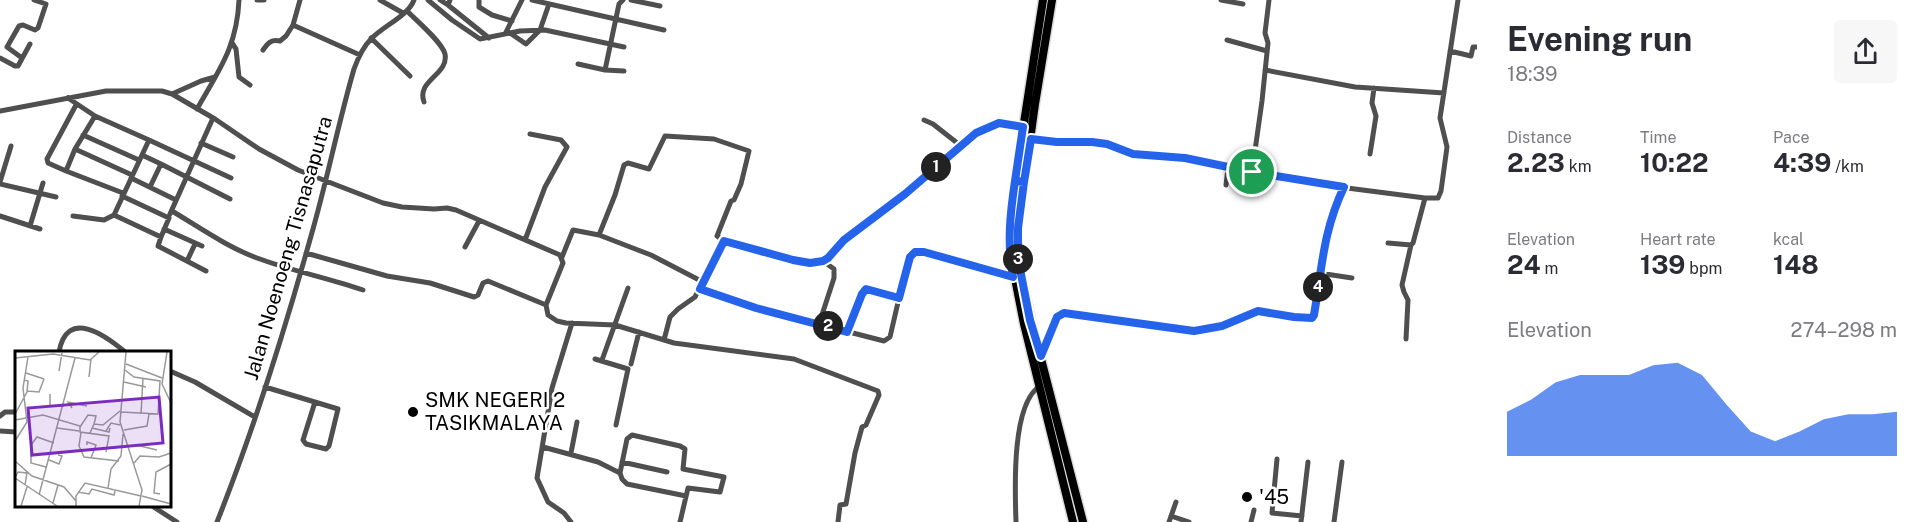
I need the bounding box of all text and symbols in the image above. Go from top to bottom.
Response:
text: Evening run [1507,20,1692,58]
button: share [1834,20,1897,83]
text: 18:39 [1507,62,1558,86]
street label: Jalan Noenoeng Tisnasaputra [239,113,337,383]
text: Distance [1507,128,1572,147]
text: Time [1640,128,1676,147]
text: Pace [1773,128,1810,147]
pin [1226,146,1277,197]
text: 2.23 [1507,147,1565,178]
text: 10:22 [1640,147,1708,178]
text: 4:39 [1773,147,1831,178]
pin: 1 [921,152,951,182]
icon: arrive [1235,155,1268,188]
text: 1 [933,157,939,176]
text: km [1565,157,1592,176]
text: /km [1831,157,1864,176]
text: Elevation [1507,230,1575,249]
text: Heart rate [1640,230,1716,249]
text: kcal [1773,230,1804,249]
pin: 3 [1003,244,1033,274]
text: 3 [1013,249,1023,268]
text: 24 [1507,249,1541,280]
text: 139 [1640,249,1685,280]
text: 148 [1773,249,1819,280]
text: m [1541,259,1558,278]
text: bpm [1685,259,1722,278]
pin: 4 [1303,272,1333,302]
text: 4 [1313,277,1323,296]
pin: 2 [813,311,843,341]
text: 2 [823,316,833,335]
text: Elevation [1507,318,1592,342]
text: 274–298 m [1791,318,1897,342]
inset map [15,351,171,507]
place label: SMK NEGERI 2 TASIKMALAYA [425,388,565,435]
marker: SMK NEGERI 2 TASIKMALAYA [406,405,420,419]
place label: '45 [1259,485,1289,509]
marker: '45 [1240,490,1254,504]

